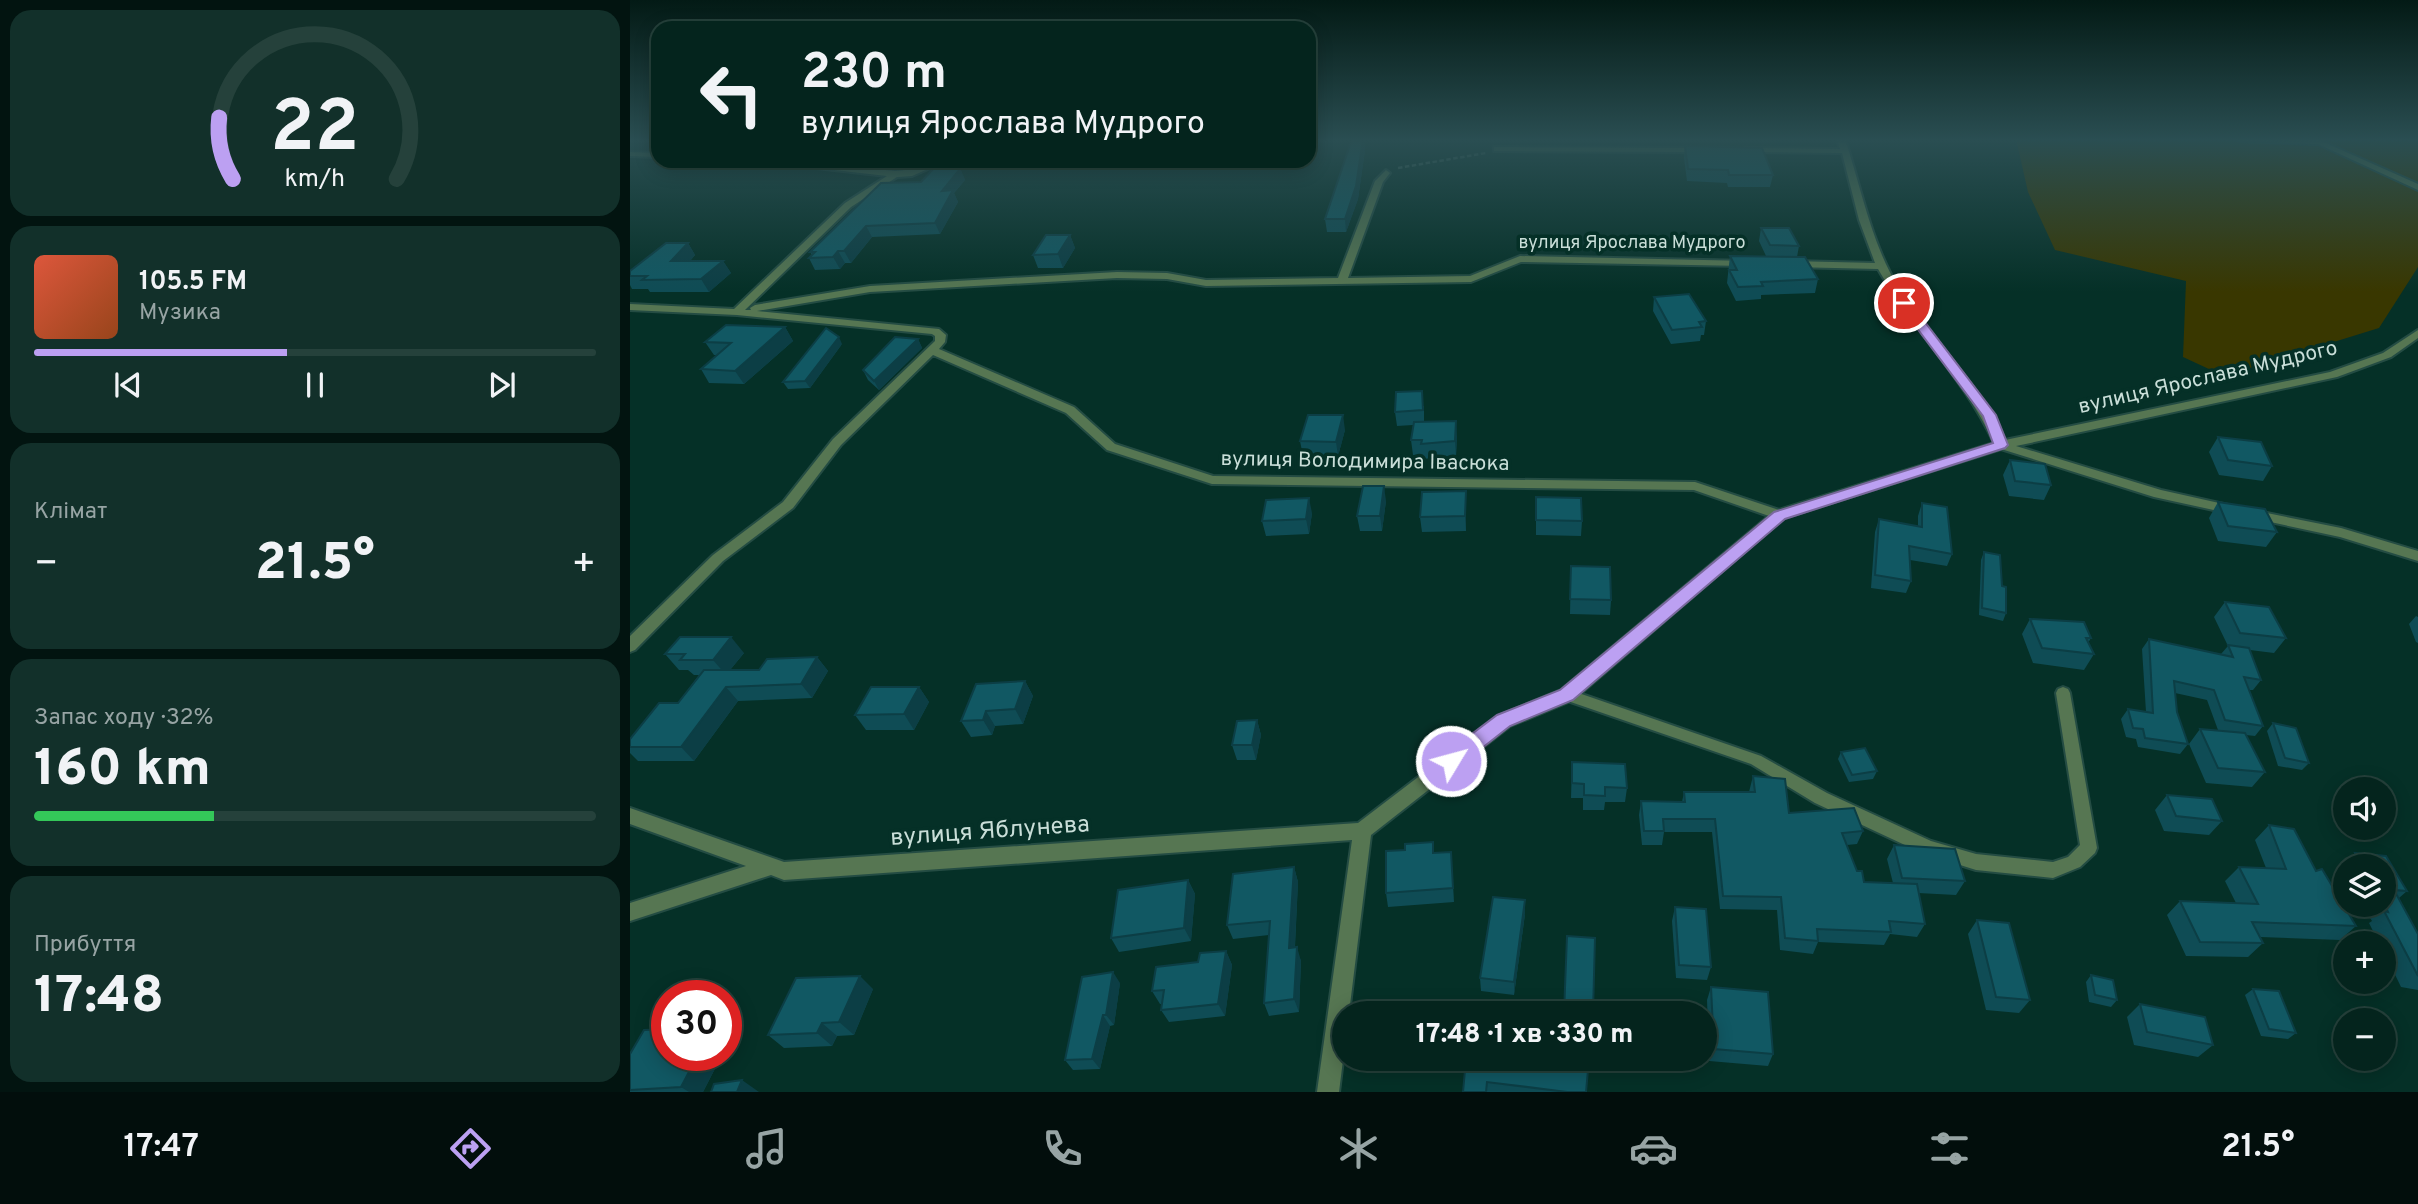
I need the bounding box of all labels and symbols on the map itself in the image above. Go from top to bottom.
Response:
street label: вулиця Ярослава Мудрого [1518,232,1746,255]
pin [1874,273,1934,333]
street label: вулиця Ярослава Мудрого [2076,335,2340,421]
street label: вулиця Володимира Івасюка [1220,446,1510,478]
position arrow [1414,724,1488,798]
street label: вулиця Яблунева [889,810,1091,854]
speed limit sign: 30 [651,980,742,1071]

